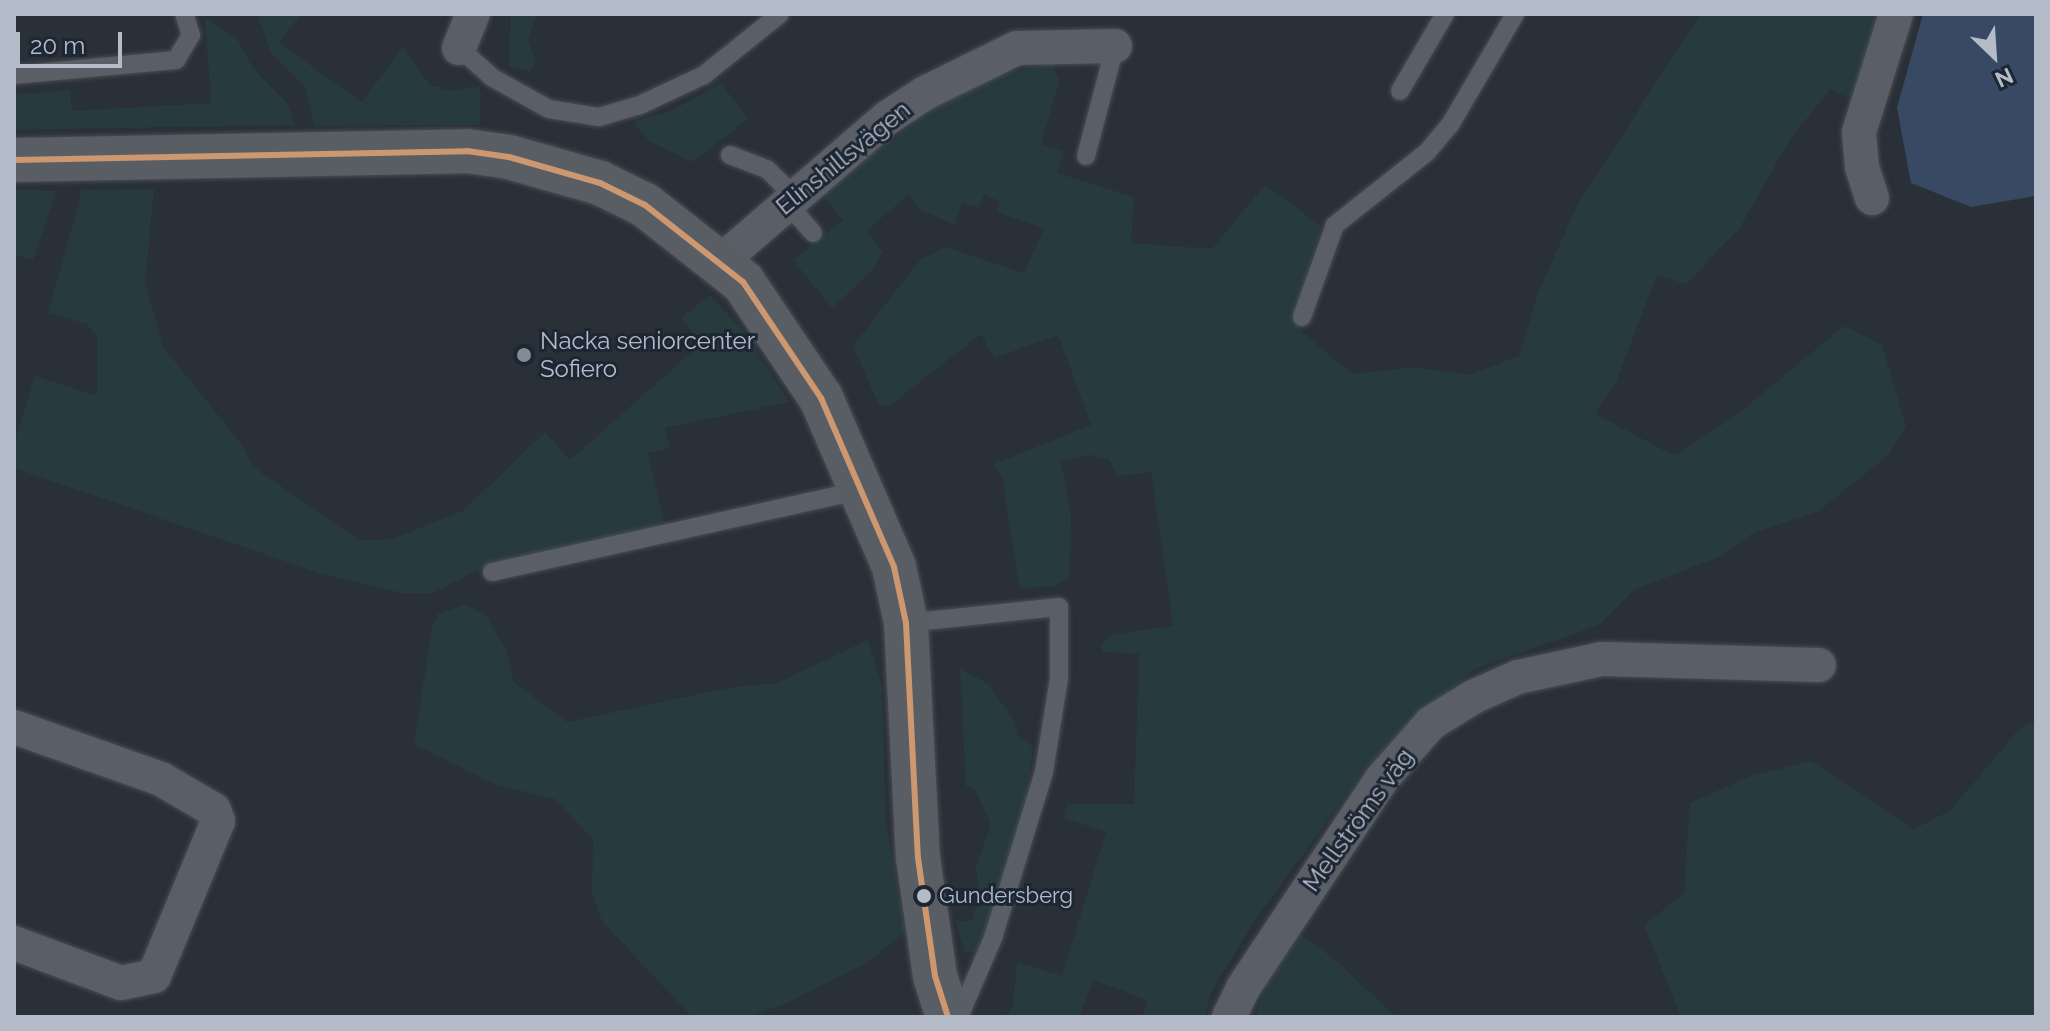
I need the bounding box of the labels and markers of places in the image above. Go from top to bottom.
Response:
place label: Nacka seniorcenter Sofiero [540,327,755,383]
marker: Nacka seniorcenter Sofiero [515,346,533,364]
place label: Gundersberg [939,883,1073,909]
marker: Gundersberg [916,888,932,904]

